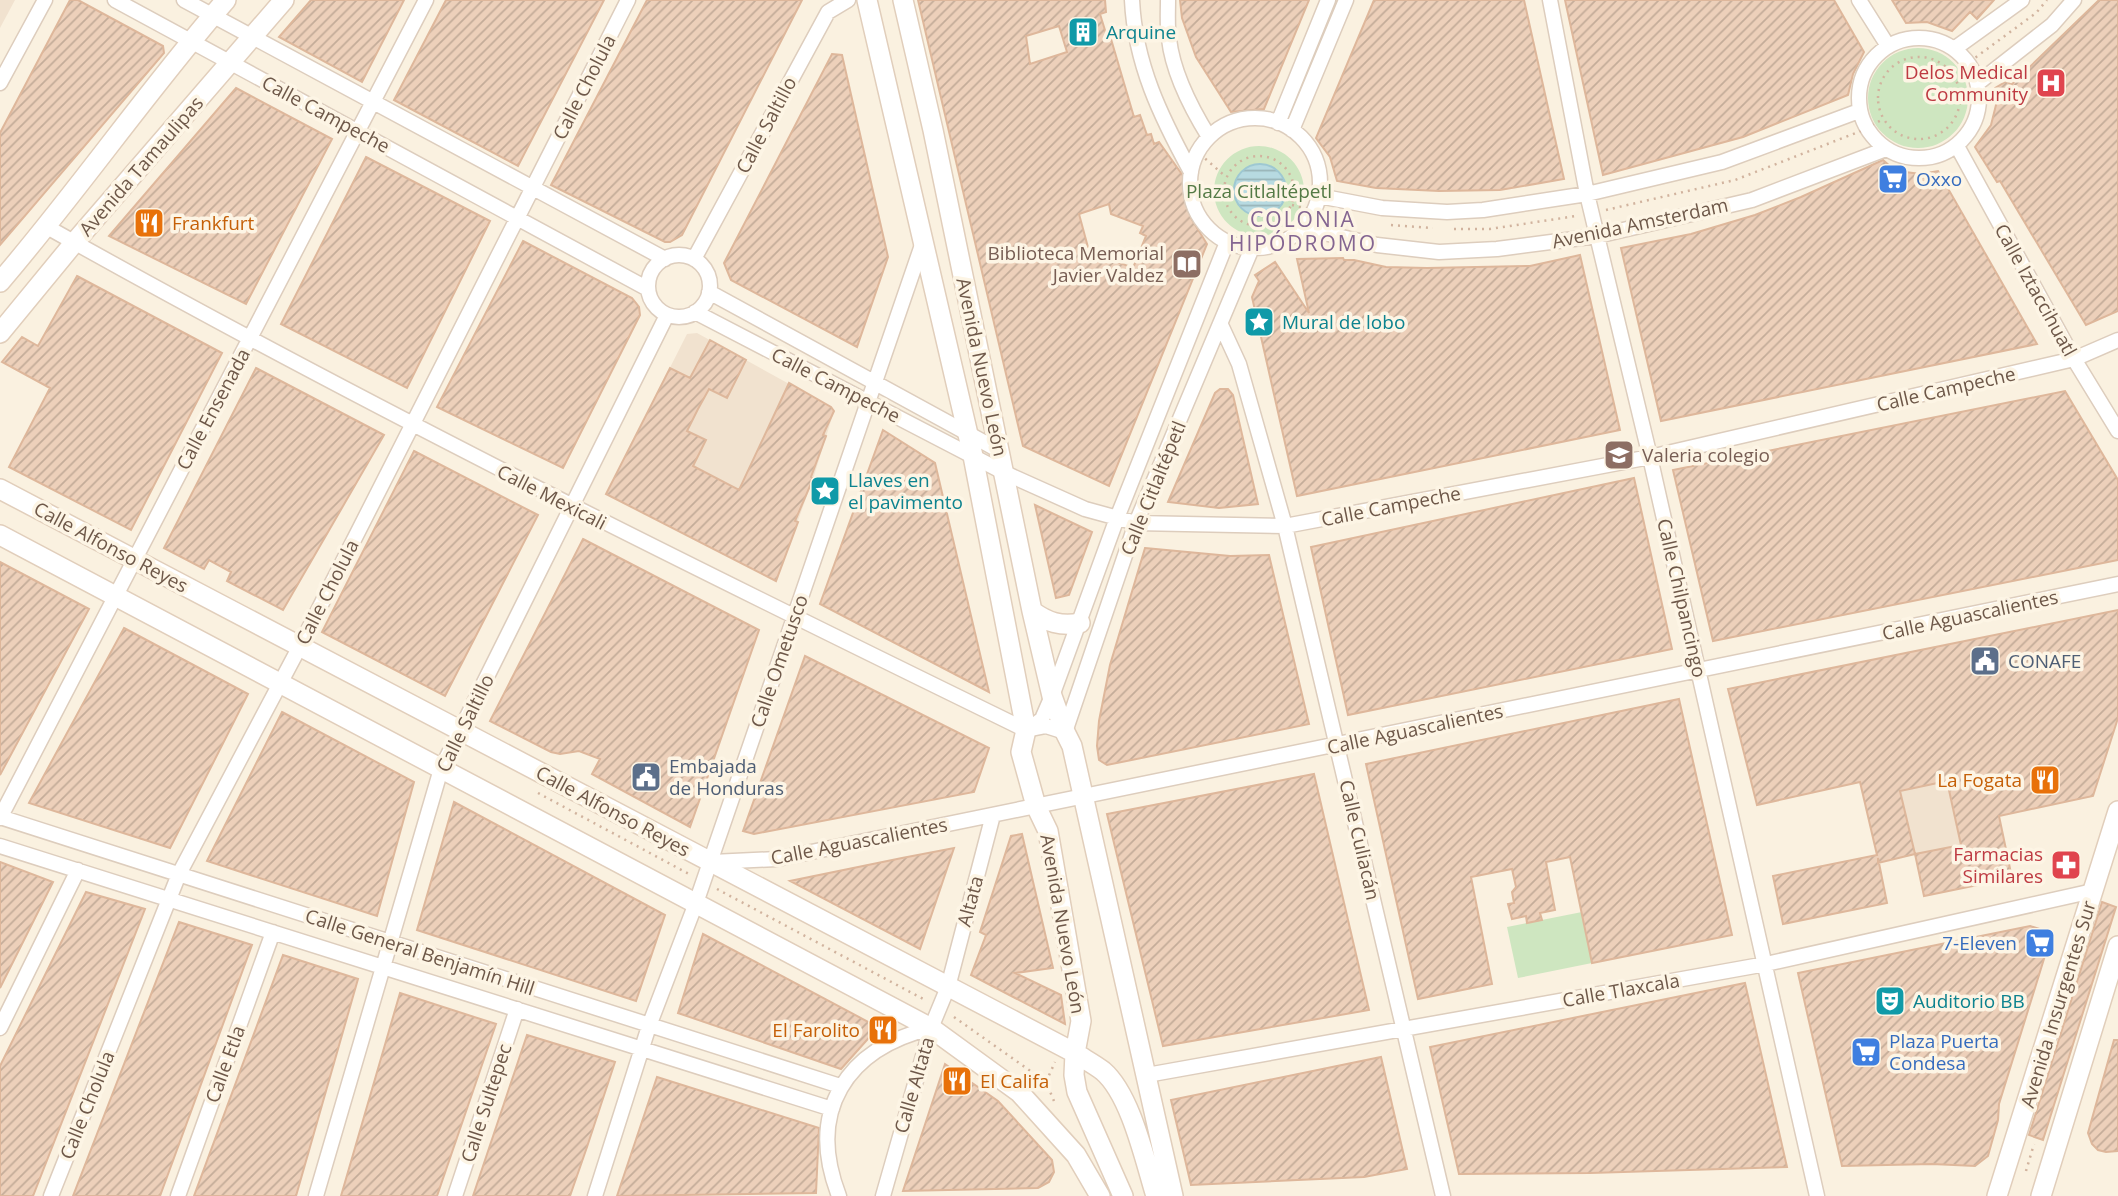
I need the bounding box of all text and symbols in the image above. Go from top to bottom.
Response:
building icon: Arquine [1066,15,1100,49]
place label: Arquine [1106,19,1176,45]
street label: Calle Cholula [546,30,622,144]
place label: Delos Medical Community [1905,59,2028,107]
hospital icon: Delos Medical Community [2034,66,2068,100]
street label: Calle Campeche [257,69,395,159]
street label: Calle Saltillo [730,72,802,178]
street label: Avenida Tamaulipas [73,91,209,241]
supermarket icon: Oxxo [1876,162,1910,196]
place label: Oxxo [1916,166,1962,192]
park label: Plaza Citlaltépetl [1186,178,1332,204]
street label: Avenida Amsterdam [1550,192,1730,254]
district label: COLONIA HIPÓDROMO [1229,205,1377,257]
restaurant icon: Frankfurt [132,206,166,240]
place label: Frankfurt [172,210,255,236]
street label: Calle Iztaccihuatl [1989,219,2083,361]
place label: Biblioteca Memorial Javier Valdez [988,240,1164,288]
library icon: Biblioteca Memorial Javier Valdez [1170,247,1204,281]
street label: Avenida Nuevo León [950,275,1014,459]
place icon: Mural de lobo [1242,305,1276,339]
place label: Mural de lobo [1282,309,1405,335]
street label: Calle Campeche [767,341,905,429]
street label: Calle Ensenada [170,344,256,474]
street label: Calle Campeche [1874,360,2018,418]
street label: Calle Citlaltépetl [1114,417,1192,559]
school or university icon: Valeria colegio [1602,438,1636,472]
place label: Valeria colegio [1642,442,1770,468]
street label: Calle Mexicali [493,458,611,536]
place label: Llaves en el pavimento [848,467,963,515]
place icon: Llaves en el pavimento [808,474,842,508]
street label: Calle Campeche [1319,480,1463,532]
street label: Calle Alfonso Reyes [29,495,193,599]
street label: Calle Chilpancingo [1651,516,1713,680]
street label: Calle Cholula [289,535,365,649]
street label: Calle Aguascalientes [1880,584,2060,646]
street label: Calle Ometusco [744,591,814,731]
public building icon: CONAFE [1968,644,2002,678]
place label: CONAFE [2008,648,2081,674]
street label: Calle Saltillo [430,670,500,776]
street label: Calle Aguascalientes [1325,698,1505,760]
place label: Embajada de Honduras [669,753,784,801]
street label: Calle Alfonso Reyes [531,759,695,863]
public building icon: Embajada de Honduras [629,760,663,794]
restaurant icon: La Fogata [2028,763,2062,797]
place label: La Fogata [1937,767,2022,793]
street label: Calle Culiacán [1334,777,1386,903]
street label: Calle Aguascalientes [768,811,950,871]
street label: Avenida Nuevo León [1034,832,1092,1016]
place label: Farmacias Similares [1953,841,2043,889]
pharmacy icon: Farmacias Similares [2049,848,2083,882]
street label: Altata [951,873,989,929]
street label: Avenida Insurgentes Sur [2014,897,2102,1111]
street label: Calle General Benjamín Hill [302,903,538,1001]
supermarket icon: 7-Eleven [2023,926,2057,960]
place label: 7-Eleven [1942,930,2017,956]
street label: Calle Tlaxcala [1560,967,1682,1013]
theatre icon: Auditorio BB [1873,984,1907,1018]
place label: Auditorio BB [1913,988,2025,1014]
restaurant icon: El Farolito [866,1013,900,1047]
place label: El Farolito [772,1017,860,1043]
street label: Calle Etla [199,1022,251,1106]
place label: Plaza Puerta Condesa [1889,1028,1999,1076]
street label: Calle Altata [888,1034,940,1136]
supermarket icon: Plaza Puerta Condesa [1849,1035,1883,1069]
street label: Calle Sultepec [455,1040,517,1166]
street label: Calle Cholula [53,1047,121,1163]
restaurant icon: El Califa [940,1064,974,1098]
place label: El Califa [980,1068,1049,1094]

